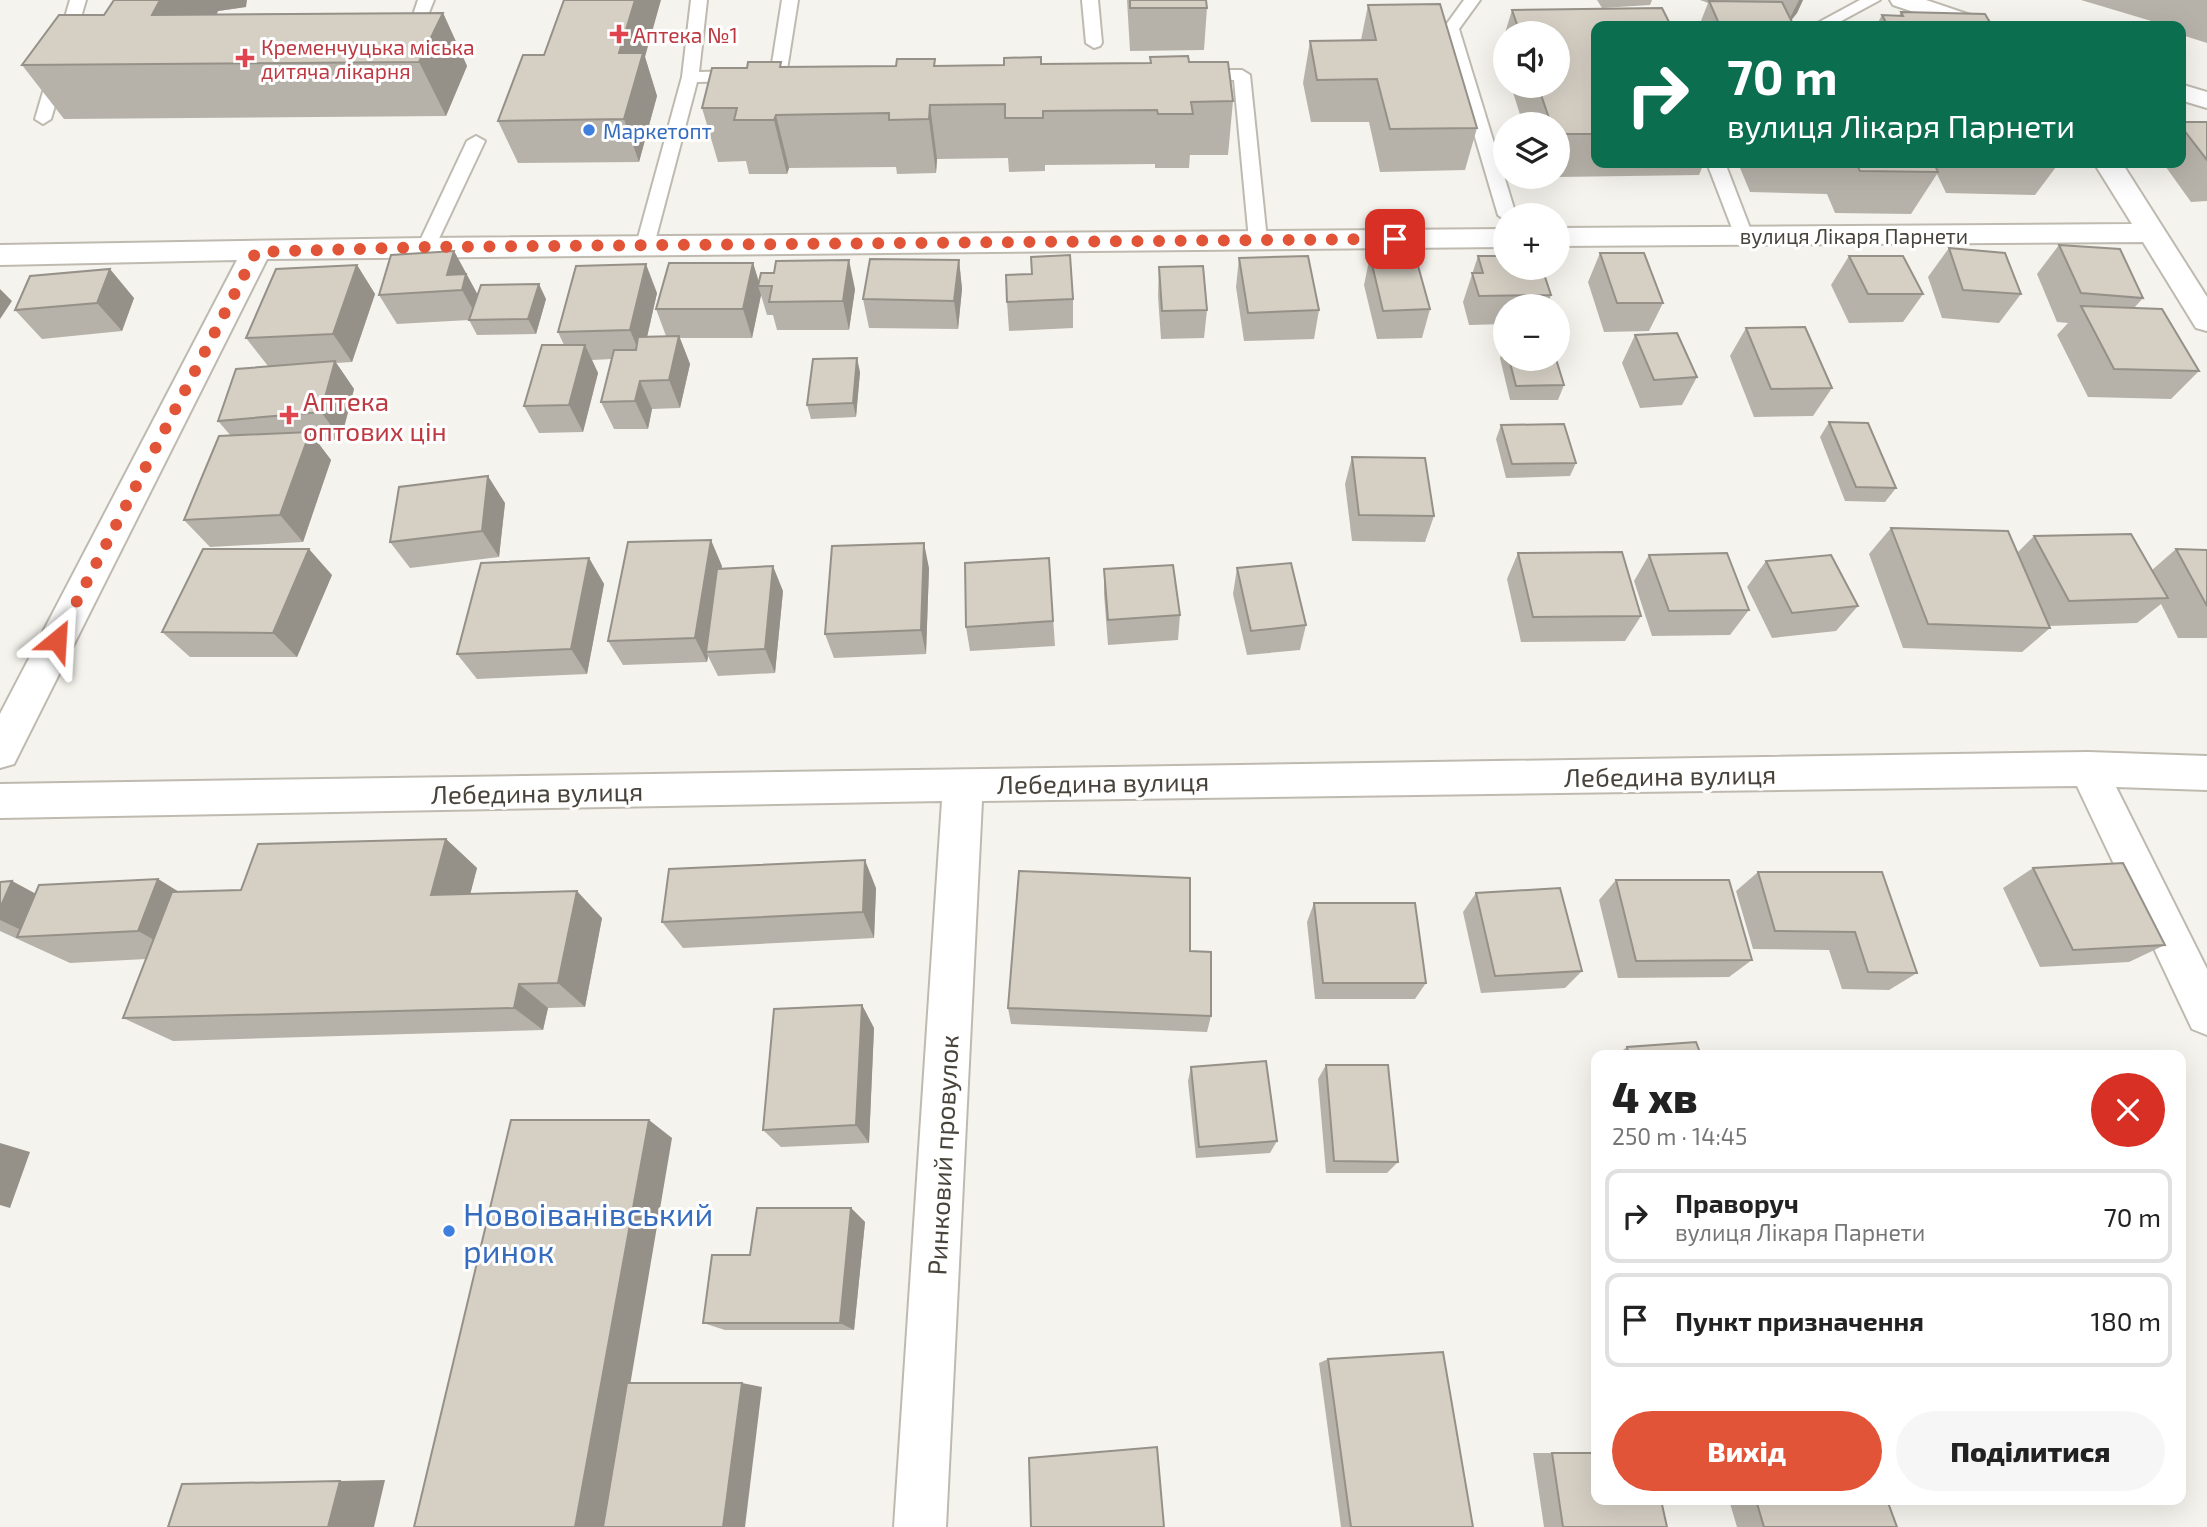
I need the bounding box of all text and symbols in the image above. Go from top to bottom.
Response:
map controls [1493,21,1570,371]
button: sound [1493,21,1570,98]
place label: Аптека №1 [633,22,738,47]
marker: Аптека №1 [611,26,627,42]
place label: Кременчуцька міська дитяча лікарня [261,34,475,83]
text: 70 m [1727,46,1838,105]
marker: Кременчуцька міська дитяча лікарня [235,48,255,68]
icon: right [1612,49,1703,140]
text: вулиця Лікаря Парнети [1727,106,2075,144]
button: layers [1493,112,1570,189]
place label: Маркетопт [603,118,712,143]
marker: Маркетопт [581,122,597,138]
button: + [1493,203,1570,280]
pin [1365,209,1425,269]
icon: arrive [1376,220,1414,258]
street label: вулиця Лікаря Парнети [1740,223,1968,249]
button: − [1493,294,1570,371]
place label: Аптека оптових цін [303,385,447,446]
marker: Аптека оптових цін [281,407,297,423]
position arrow [20,603,94,677]
street label: Лебедина вулиця [1564,758,1776,793]
street label: Лебедина вулиця [997,765,1209,800]
street label: Лебедина вулиця [431,775,643,810]
street label: Ринковий провулок [920,1034,965,1276]
text: 4 хв [1612,1071,1697,1121]
button: close [2091,1073,2165,1147]
text: 250 m · 14:45 [1612,1122,1747,1150]
text: Праворуч [1675,1187,1799,1218]
place label: Новоіванівський ринок [463,1194,713,1269]
icon: right [1616,1197,1654,1235]
text: 70 m [2103,1201,2161,1232]
text: вулиця Лікаря Парнети [1675,1218,1925,1246]
marker: Новоіванівський ринок [441,1223,457,1239]
icon: arrive [1616,1301,1654,1339]
text: Пункт призначення [1675,1305,1924,1336]
text: 180 m [2091,1305,2161,1336]
button: Вихід [1612,1411,1882,1491]
button: Поділитися [1896,1411,2165,1491]

